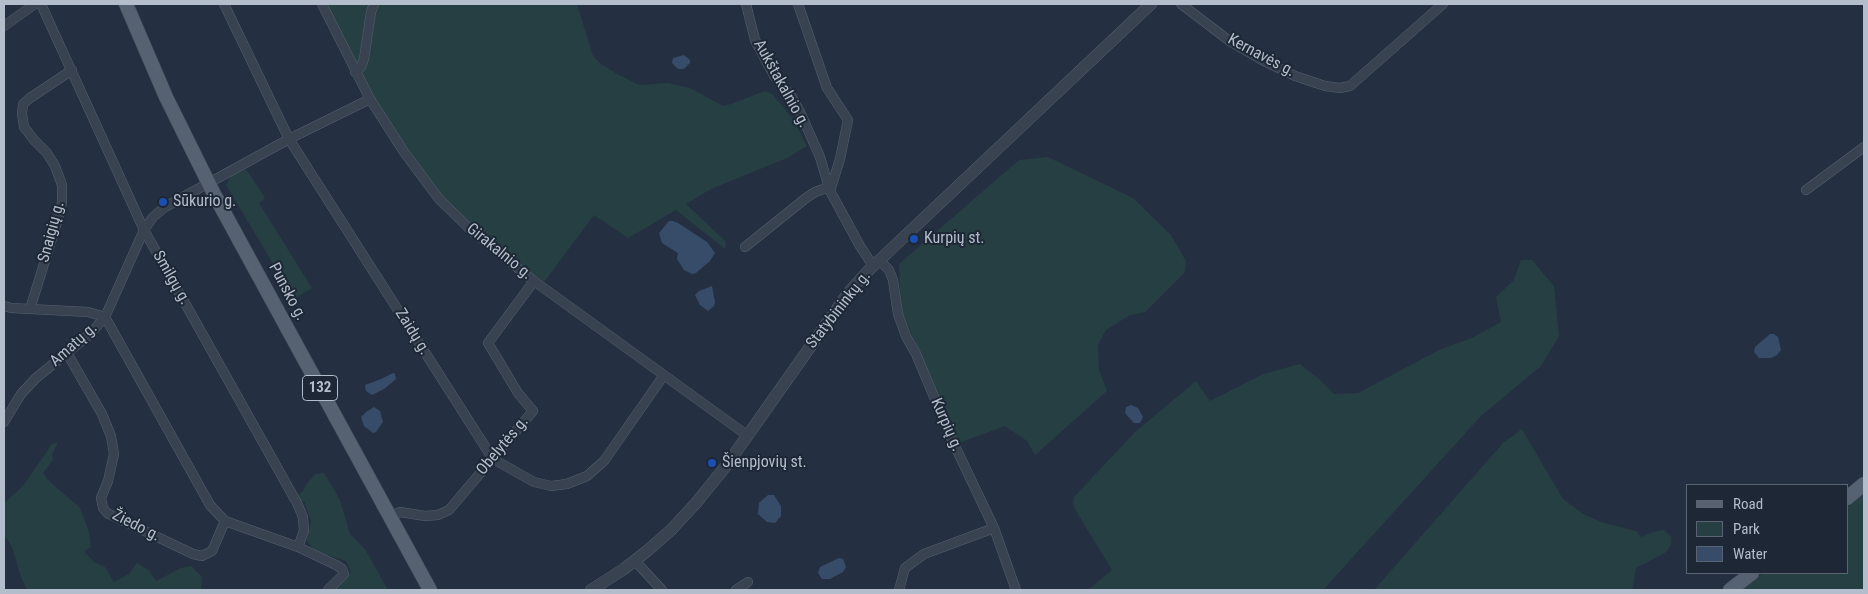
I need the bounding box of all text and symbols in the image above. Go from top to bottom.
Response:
street label: Kernavės g. [1224,30,1298,82]
street label: Aukštakalnio g. [749,37,813,131]
place label: Sūkurio g. [173,192,236,212]
marker: Sūkurio g. [157,196,169,208]
street label: Snaigių g. [35,199,69,265]
street label: Girakalnio g. [462,220,536,284]
place label: Kurpių st. [924,229,984,249]
marker: Kurpių st. [908,233,920,245]
street label: Smilgų g. [148,248,194,308]
street label: Punsko g. [264,260,310,324]
street label: Statybininkų g. [803,267,875,353]
street label: Zaidų g. [390,305,434,359]
street label: Amatų g. [46,319,102,371]
road number: 132 [302,376,338,400]
street label: Kurpių g. [926,395,966,455]
street label: Obelytės g. [473,413,533,479]
place label: Šienpjovių st. [722,453,807,473]
marker: Šienpjovių st. [706,457,718,469]
legend [1686,484,1848,574]
text: Road [1733,495,1763,513]
street label: Žiedo g. [109,506,163,546]
text: Park [1733,520,1760,538]
text: Water [1733,545,1767,563]

